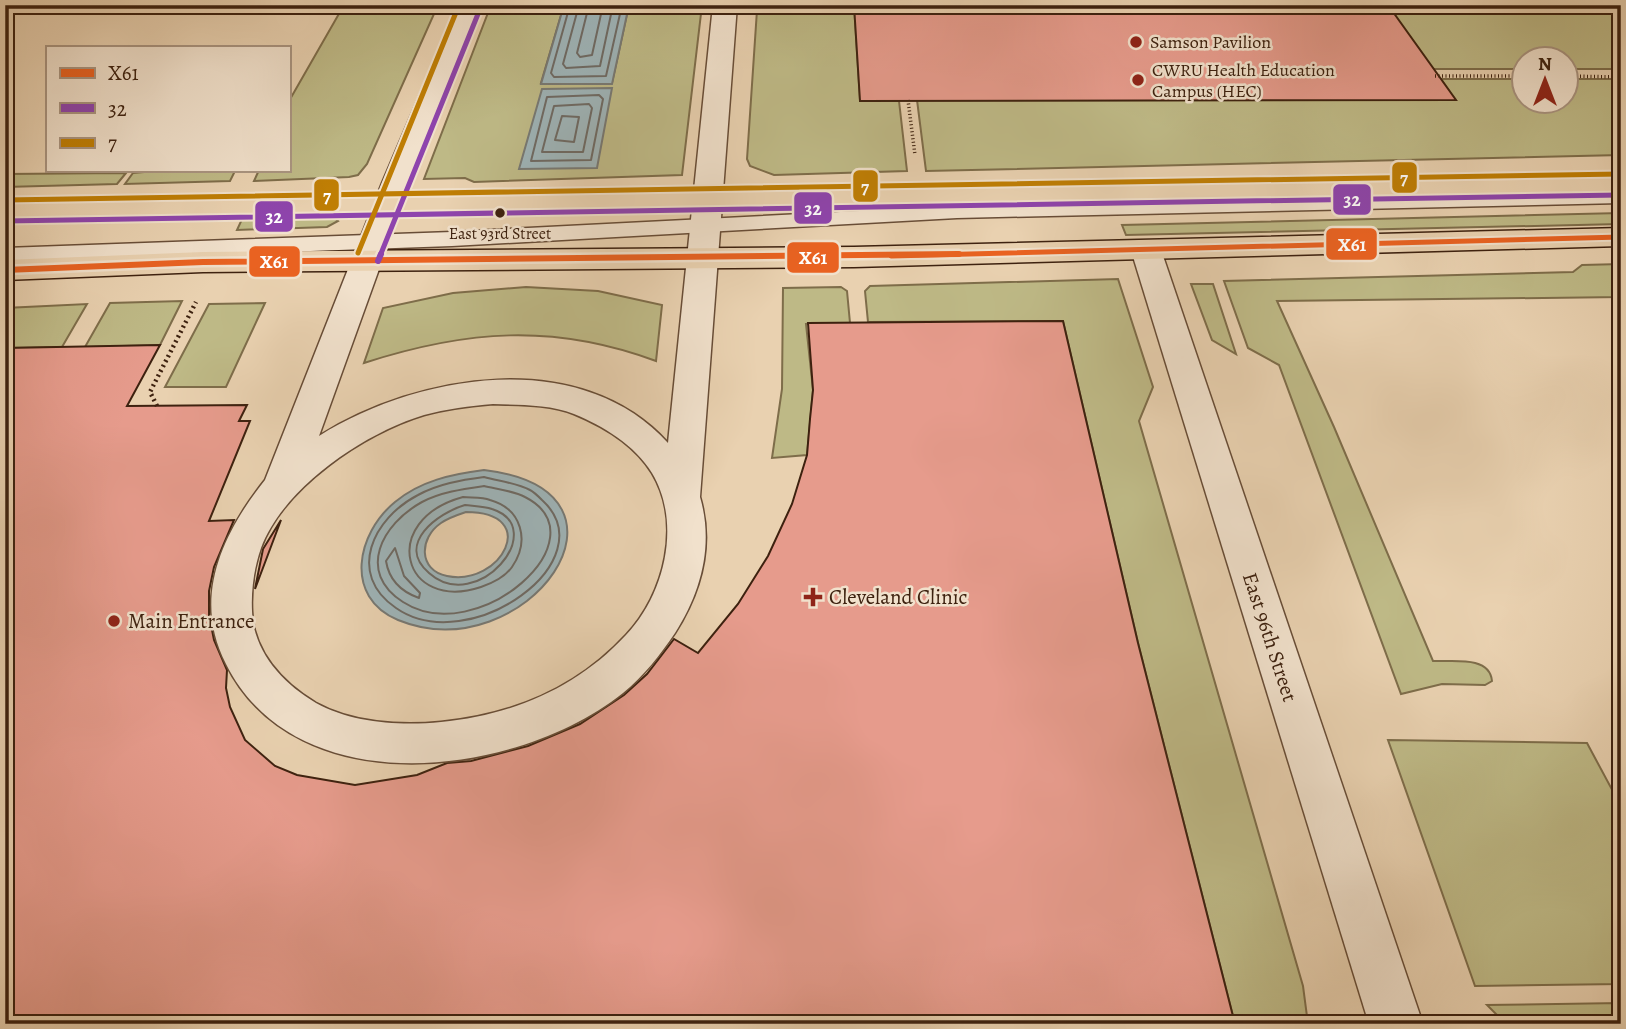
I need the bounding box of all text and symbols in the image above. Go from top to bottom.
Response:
place label: Samson Pavilion [1150,30,1271,54]
marker: Samson Pavilion [1128,34,1144,50]
legend [46,46,290,172]
north arrow [1510,46,1580,116]
text: N [1538,51,1552,77]
place label: CWRU Health Education Campus (HEC) [1152,58,1335,103]
text: X61 [108,59,139,87]
marker: CWRU Health Education Campus (HEC) [1130,72,1146,88]
text: 32 [108,95,127,123]
text: 7 [108,129,117,157]
line badge: 7 [1391,161,1418,194]
text: 7 [1400,165,1409,191]
line badge: 7 [852,169,879,203]
text: 7 [861,174,870,200]
line badge: 7 [313,178,340,212]
text: 7 [323,183,332,209]
line badge: 32 [1332,183,1372,216]
text: 32 [1343,187,1361,213]
line badge: 32 [793,191,833,225]
text: 32 [804,196,822,222]
line badge: 32 [254,200,294,233]
text: 32 [265,204,283,230]
marker: East 93rd Street [493,206,507,220]
place label: East 93rd Street [449,223,551,245]
line badge: X61 [1325,227,1378,261]
text: X61 [1338,232,1366,258]
line badge: X61 [786,241,840,274]
line badge: X61 [248,245,301,278]
text: X61 [799,245,827,271]
text: X61 [260,249,288,275]
street label: East 96th Street [1236,569,1304,705]
place label: Cleveland Clinic [829,583,968,611]
marker: Cleveland Clinic [803,587,823,607]
place label: Main Entrance [128,607,254,635]
marker: Main Entrance [106,613,122,629]

